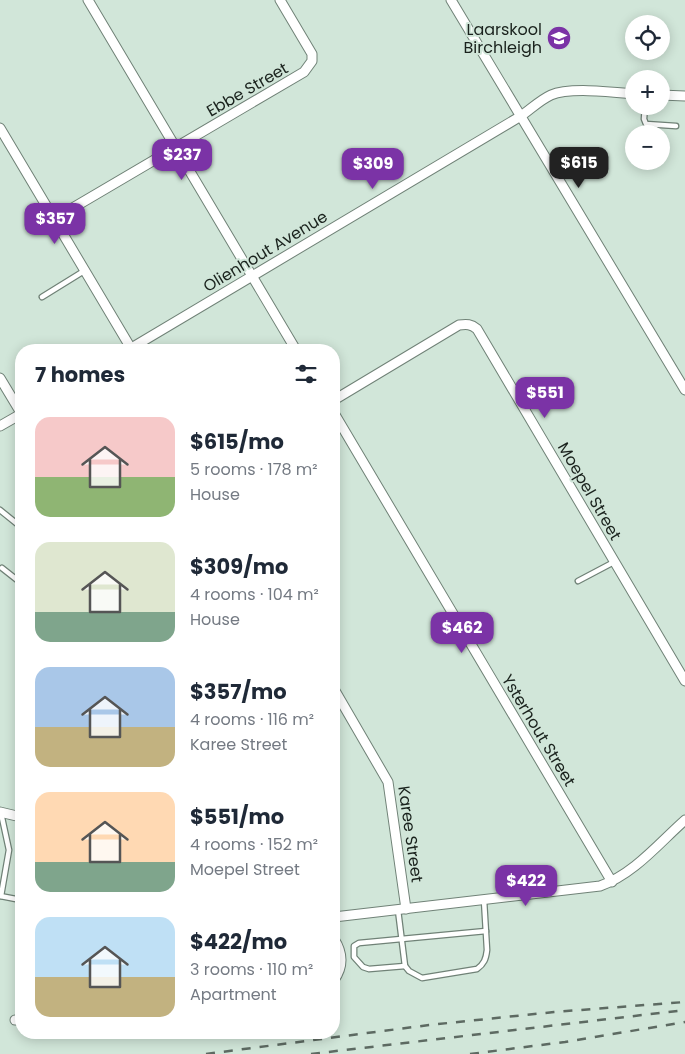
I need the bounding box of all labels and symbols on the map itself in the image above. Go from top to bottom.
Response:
place label: Laarskool Birchleigh [463,18,542,59]
school or university icon: Laarskool Birchleigh [546,25,572,51]
street label: Ebbe Street [202,57,293,122]
pin: $237 [152,138,212,181]
pin: $615 [549,146,609,189]
pin: $309 [343,148,403,190]
pin: $357 [25,202,85,245]
street label: Olienhout Avenue [199,205,332,298]
pin: $551 [515,376,575,419]
street label: Moepel Street [552,438,627,545]
pin: $462 [432,612,492,654]
street label: Ysterhout Street [496,670,581,791]
street label: Karee Street [392,784,429,884]
pin: $422 [496,864,556,907]

